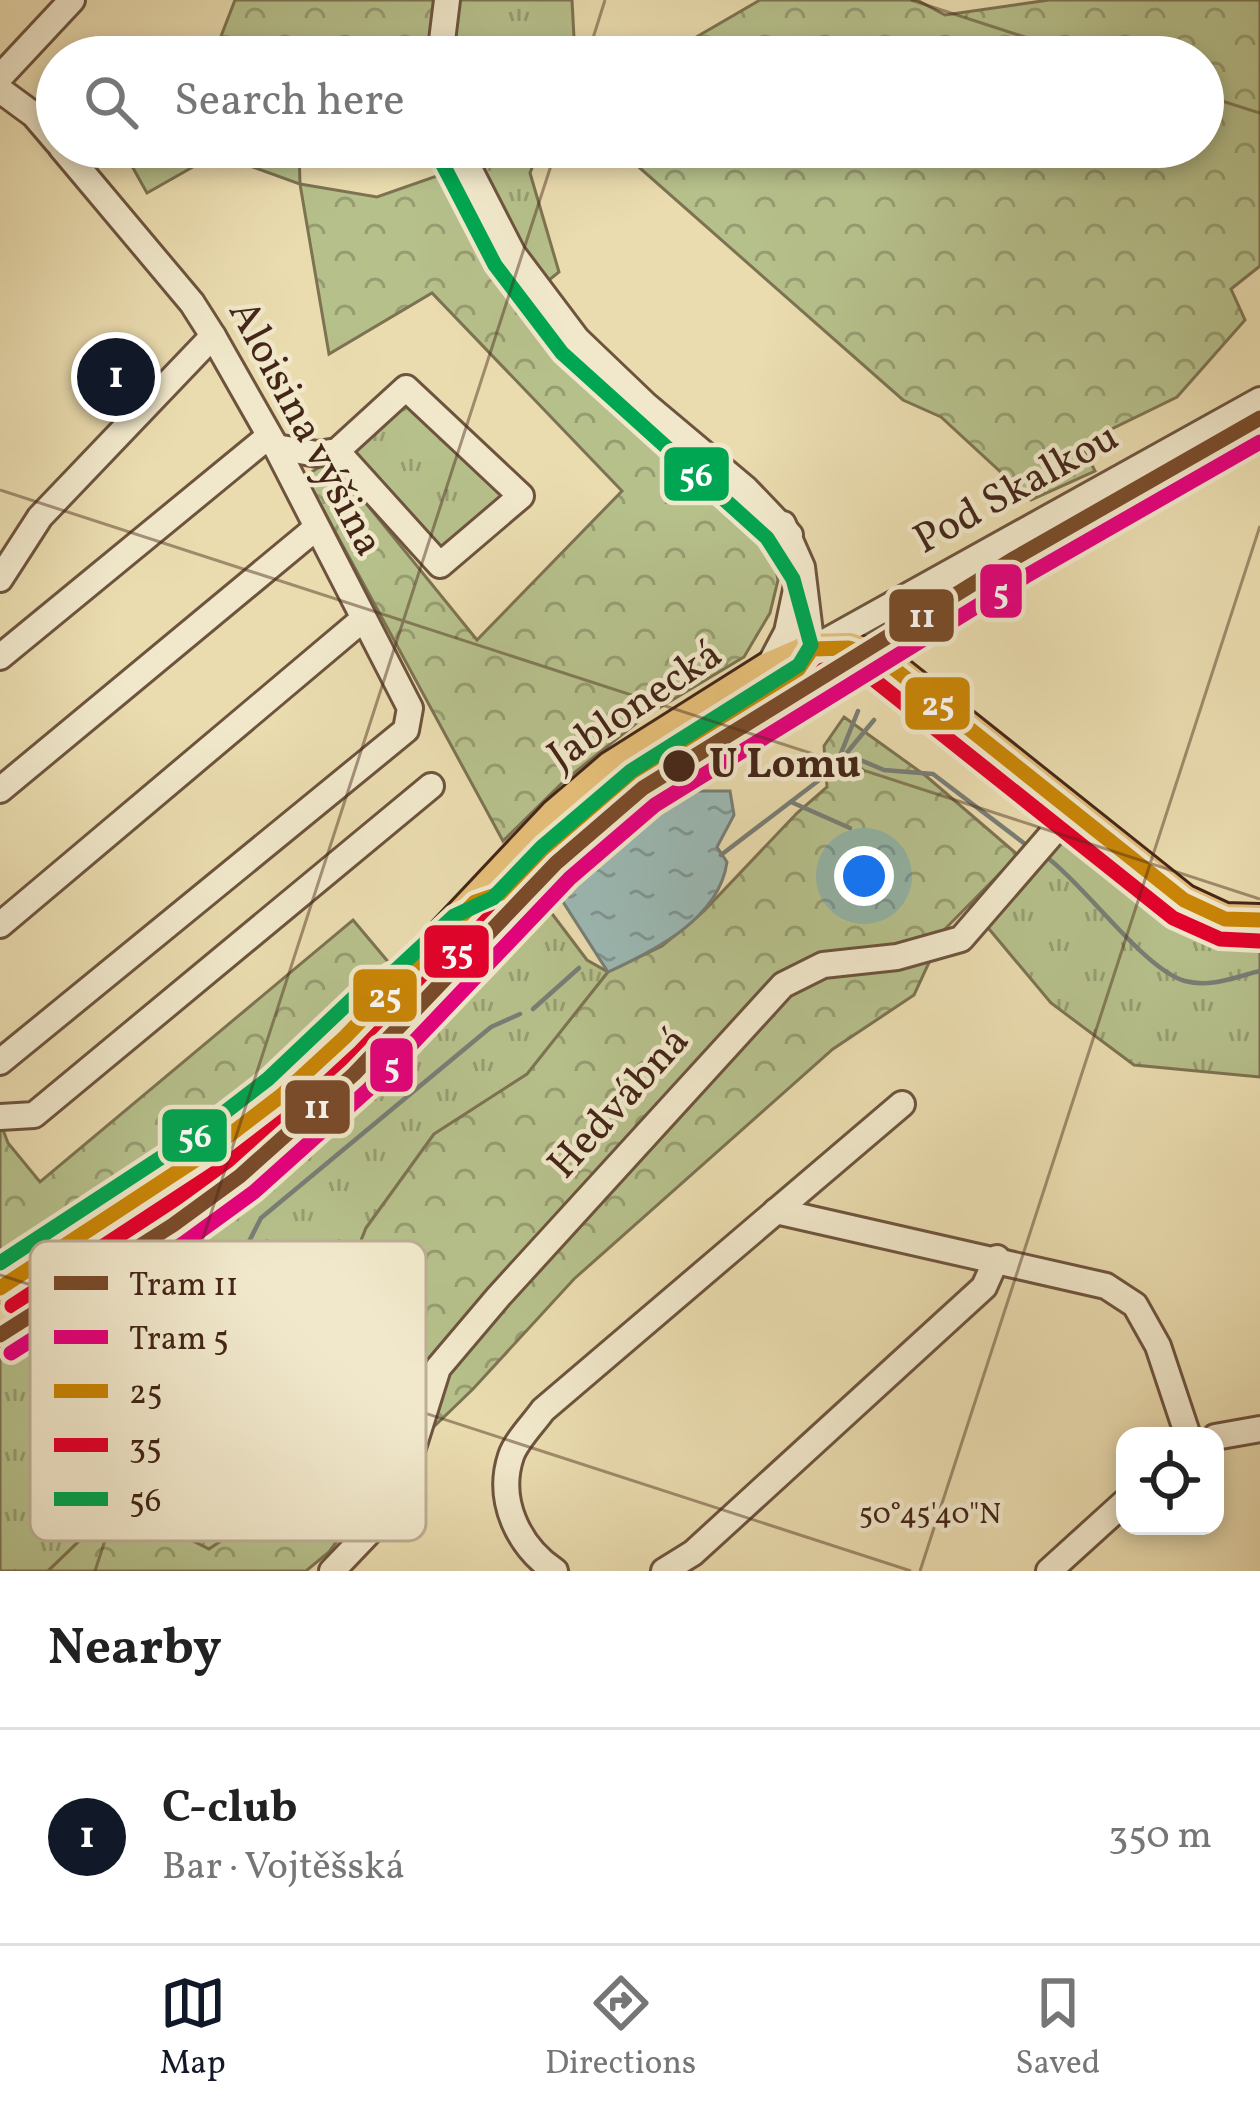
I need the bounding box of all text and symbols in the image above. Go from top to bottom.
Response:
search box [36,36,1224,168]
icon: search [78,69,144,135]
text: Search here [174,71,405,134]
street label: Aloisina výšina [212,290,396,568]
pin: 1 [77,332,155,422]
street label: Pod Skalkou [904,409,1130,571]
line badge: 56 [662,445,731,503]
text: 56 [679,455,713,501]
line badge: 5 [978,562,1024,620]
text: 5 [993,572,1009,618]
line badge: 11 [887,587,956,644]
text: 11 [909,596,935,642]
street label: Jablonecká [537,627,735,787]
line badge: 25 [903,675,972,732]
text: 25 [921,684,955,730]
place label: U Lomu [709,737,861,796]
marker: U Lomu [660,747,698,785]
your location [834,846,894,906]
line badge: 35 [422,923,491,980]
text: 35 [441,932,473,978]
line badge: 25 [351,967,419,1024]
text: 25 [368,976,402,1022]
street label: Hedvábná [535,1015,705,1193]
line badge: 5 [368,1036,415,1094]
text: 5 [384,1046,400,1092]
line badge: 11 [283,1078,352,1136]
text: 11 [304,1087,330,1133]
line badge: 56 [160,1107,229,1164]
text: 56 [178,1116,212,1162]
legend [30,1241,426,1541]
text: Tram 11 [129,1264,239,1310]
text: Tram 5 [129,1318,229,1364]
text: 25 [129,1372,163,1418]
text: 35 [129,1426,162,1472]
map controls [1116,1427,1224,1535]
button: locate [1116,1427,1224,1535]
text: 56 [129,1480,162,1526]
text: 50°45'40"N [859,1494,1001,1536]
text: Nearby [48,1614,222,1685]
text: C-club [162,1778,298,1841]
text: 1 [79,1810,95,1864]
text: 350 m [1108,1810,1212,1864]
text: Bar · Vojtěšská [162,1841,405,1895]
tab: Map [160,1970,226,2088]
tab: Directions [545,1970,696,2088]
tab: Saved [1015,1970,1100,2088]

